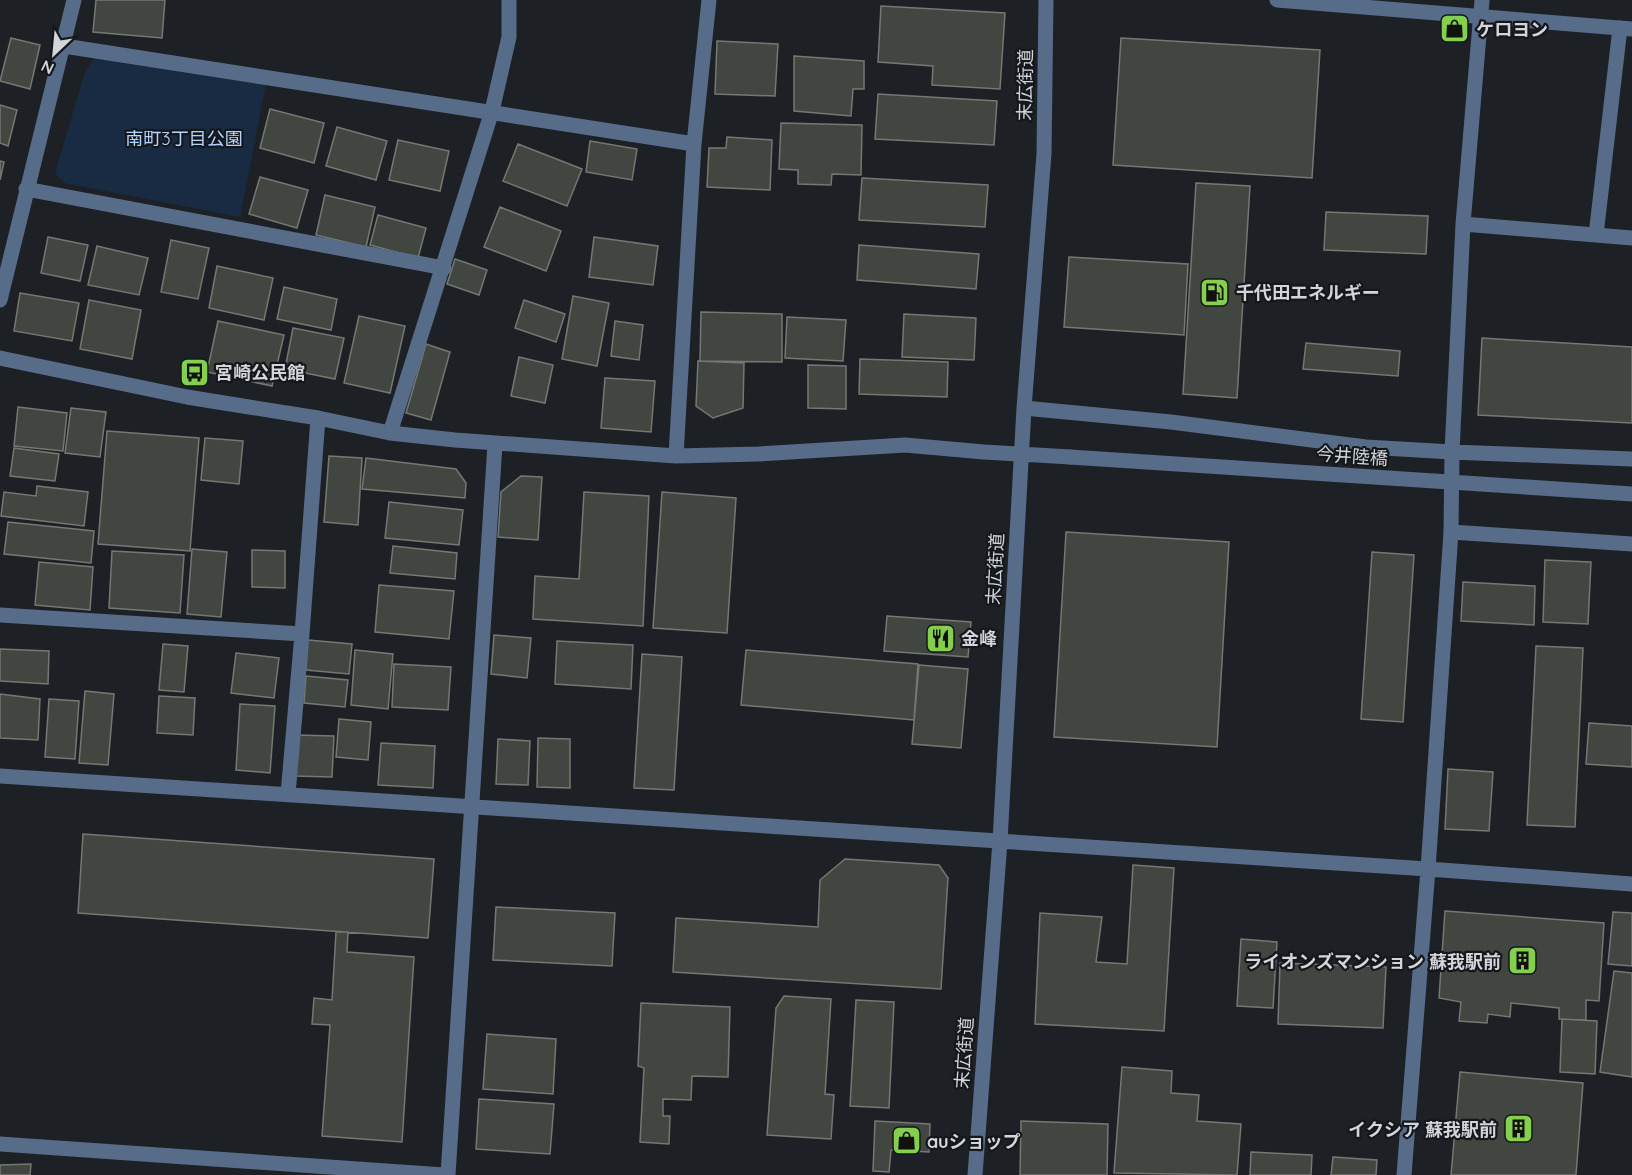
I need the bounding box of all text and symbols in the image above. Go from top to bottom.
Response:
shop icon: ケロヨン [1439,13,1471,45]
place label: ケロヨン [1476,18,1548,41]
north arrow [24,24,84,84]
street label: 末広街道 [1013,49,1037,121]
text: N [38,56,57,79]
park label: 南町3丁目公園 [125,127,243,150]
fuel station icon: 千代田エネルギー [1199,276,1231,308]
place label: 千代田エネルギー [1236,281,1380,304]
bus stop icon: 宮崎公民館 [178,356,210,388]
place label: 宮崎公民館 [215,361,305,384]
street label: 今井陸橋 [1315,442,1389,470]
street label: 末広街道 [982,532,1008,606]
restaurant icon: 金峰 [924,622,956,654]
place label: 金峰 [961,627,997,650]
building icon: ライオンズマンション 蘇我駅前 [1506,945,1538,977]
place label: ライオンズマンション 蘇我駅前 [1244,950,1501,973]
street label: 末広街道 [950,1016,978,1090]
building icon: イクシア 蘇我駅前 [1502,1113,1534,1145]
place label: イクシア 蘇我駅前 [1348,1118,1497,1141]
shop icon: auショップ [890,1125,922,1157]
place label: auショップ [927,1130,1021,1153]

